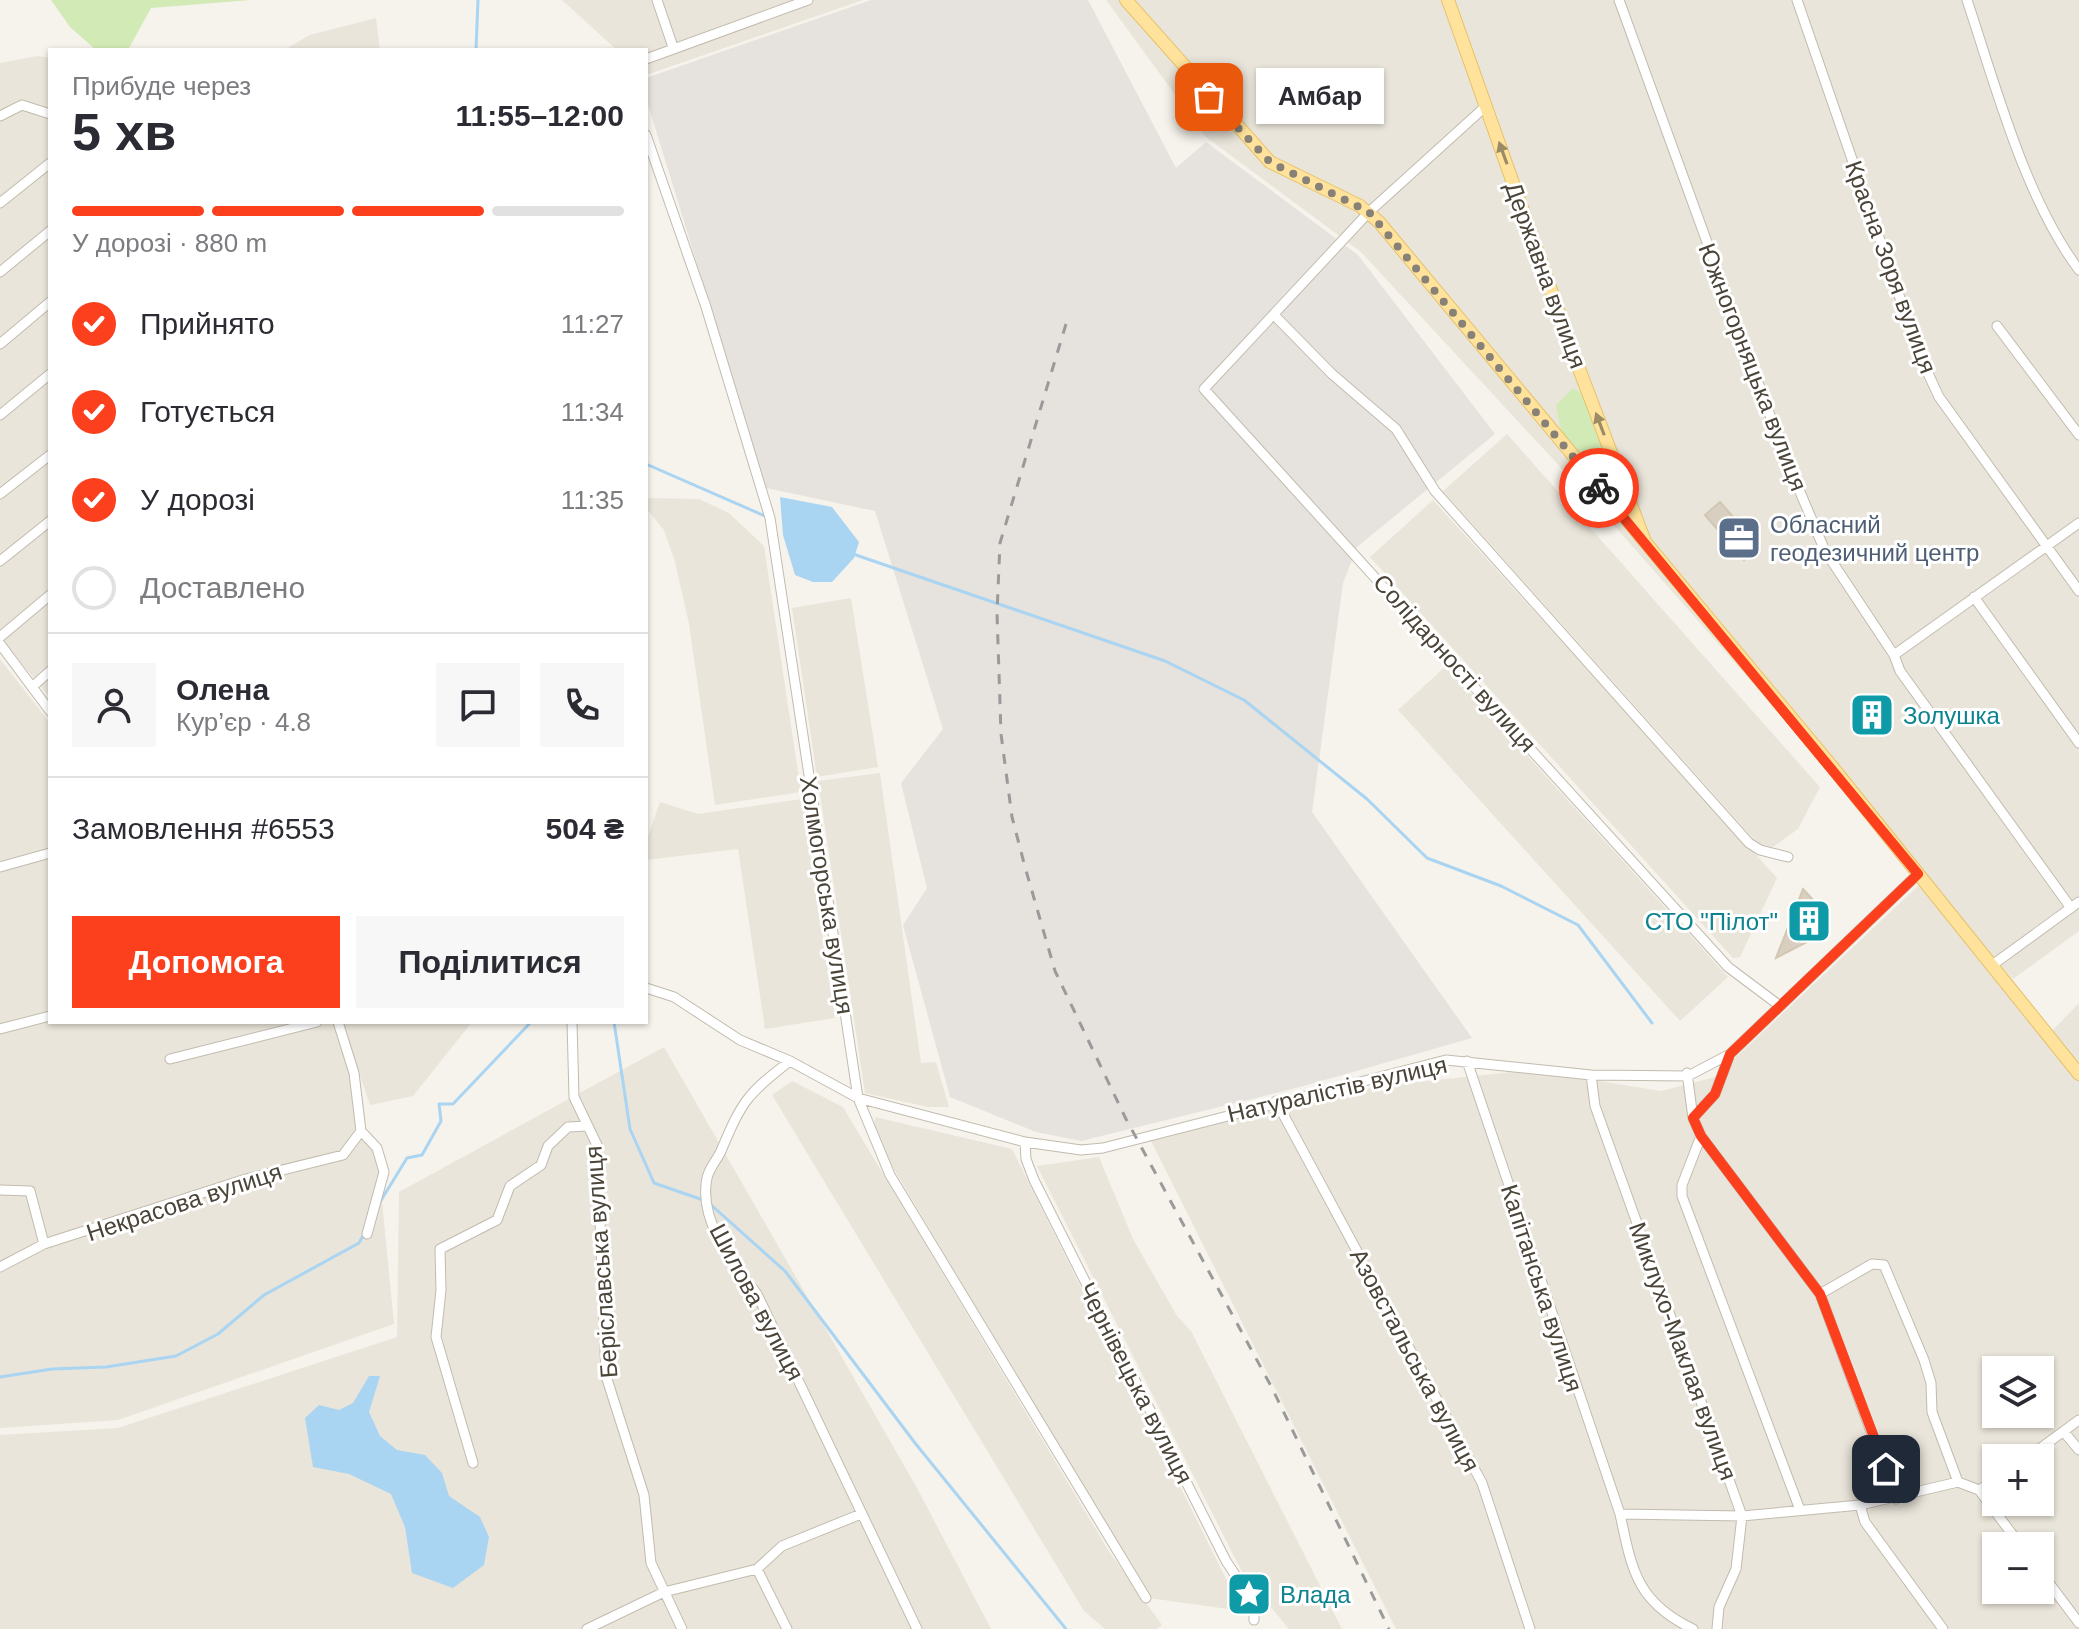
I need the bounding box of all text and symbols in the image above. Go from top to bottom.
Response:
pin [1175,63,1243,131]
callout: Амбар [1257,69,1385,125]
text: Прибуде через [72,71,251,101]
icon: bag [1187,75,1231,119]
text: Амбар [1278,81,1362,111]
text: 11:55–12:00 [456,99,624,132]
text: 5 хв [72,103,176,161]
one-way arrow [1496,141,1508,165]
street label: Красна Зоря вулиця [1840,157,1942,377]
street label: Державна вулиця [1500,178,1592,372]
text: У дорозі · 880 m [72,228,267,258]
street label: Южногорняцька вулиця [1693,239,1813,495]
icon: check [72,302,116,346]
text: Прийнято [140,307,275,340]
text: 11:27 [561,309,624,339]
icon: check [72,390,116,434]
text: Готується [140,395,275,428]
text: 11:34 [561,397,624,427]
one-way arrow [1593,412,1606,436]
courier [1559,448,1639,528]
icon: bike [1577,466,1621,510]
icon: check [72,478,116,522]
text: У дорозі [140,483,255,516]
text: 11:35 [561,485,624,515]
place label: Обласний геодезичний центр [1770,511,1979,566]
office icon: Обласний геодезичний центр [1715,514,1763,562]
street label: Солідарності вулиця [1368,569,1542,757]
text: Доставлено [140,571,305,604]
button: person [72,663,156,747]
button: chat [436,663,520,747]
button: phone [540,663,624,747]
text: Олена [176,673,269,706]
building icon: Золушка [1848,691,1896,739]
place label: Золушка [1903,702,2001,729]
text: Кур’єр · 4.8 [176,707,311,737]
street label: Холмогорська вулиця [795,774,859,1016]
text: Замовлення #6553 [72,812,335,845]
text: 504 ₴ [546,812,624,845]
building icon: СТО "Пілот" [1785,897,1833,945]
place label: СТО "Пілот" [1645,908,1778,935]
button: Допомога [72,916,340,1008]
button: Поділитися [356,916,624,1008]
street label: Натуралістів вулиця [1224,1051,1450,1127]
street label: Беріславська вулиця [579,1145,623,1379]
street label: Некрасова вулиця [83,1158,285,1246]
street label: Капітанська вулиця [1496,1181,1588,1395]
street label: Миклухо-Маклая вулиця [1624,1218,1742,1484]
street label: Шилова вулиця [704,1219,810,1385]
street label: Азовстальська вулиця [1345,1244,1485,1476]
street label: Чернівецька вулиця [1074,1278,1198,1488]
map controls [1982,1356,2054,1604]
button: layers [1982,1356,2054,1428]
pin [1852,1435,1920,1503]
button: + [1982,1444,2054,1516]
icon: home [1864,1447,1908,1491]
button: − [1982,1532,2054,1604]
place icon: Влада [1225,1570,1273,1618]
place label: Влада [1280,1581,1351,1608]

